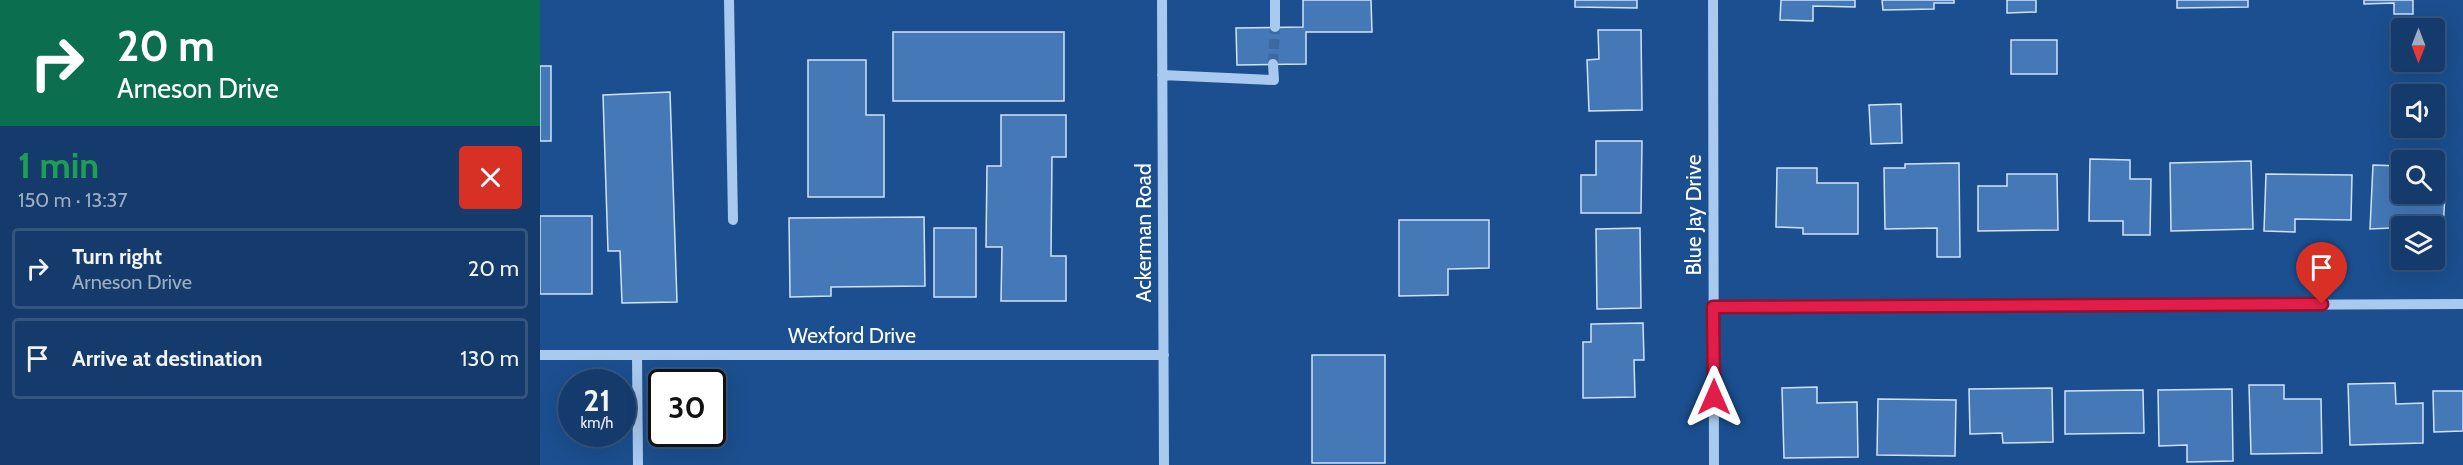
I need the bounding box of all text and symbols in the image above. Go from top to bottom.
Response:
north arrow [2391,18,2445,72]
map controls [2391,18,2445,270]
text: 20 m [117,20,215,72]
icon: right [18,24,96,102]
text: Arneson Drive [117,72,279,105]
button: sound [2391,84,2445,138]
text: 1 min [18,143,99,187]
button: close [459,146,522,209]
button: search [2391,150,2445,204]
street label: Blue Jay Drive [1681,154,1706,276]
street label: Ackerman Road [1131,163,1156,303]
text: 150 m · 13:37 [18,188,127,212]
button: layers [2391,216,2445,270]
pin [2296,242,2347,304]
text: Turn right [72,243,162,270]
icon: arrive [2305,251,2338,284]
icon: right [21,252,54,285]
text: 20 m [468,255,519,282]
text: Arneson Drive [72,270,192,294]
street label: Wexford Drive [788,323,916,348]
icon: arrive [21,342,54,375]
text: Arrive at destination [72,345,262,372]
text: 130 m [460,345,519,372]
position arrow [1682,365,1746,429]
speed limit sign: 30 [648,369,726,447]
text: 21 [584,382,610,419]
text: km/h [581,414,613,432]

